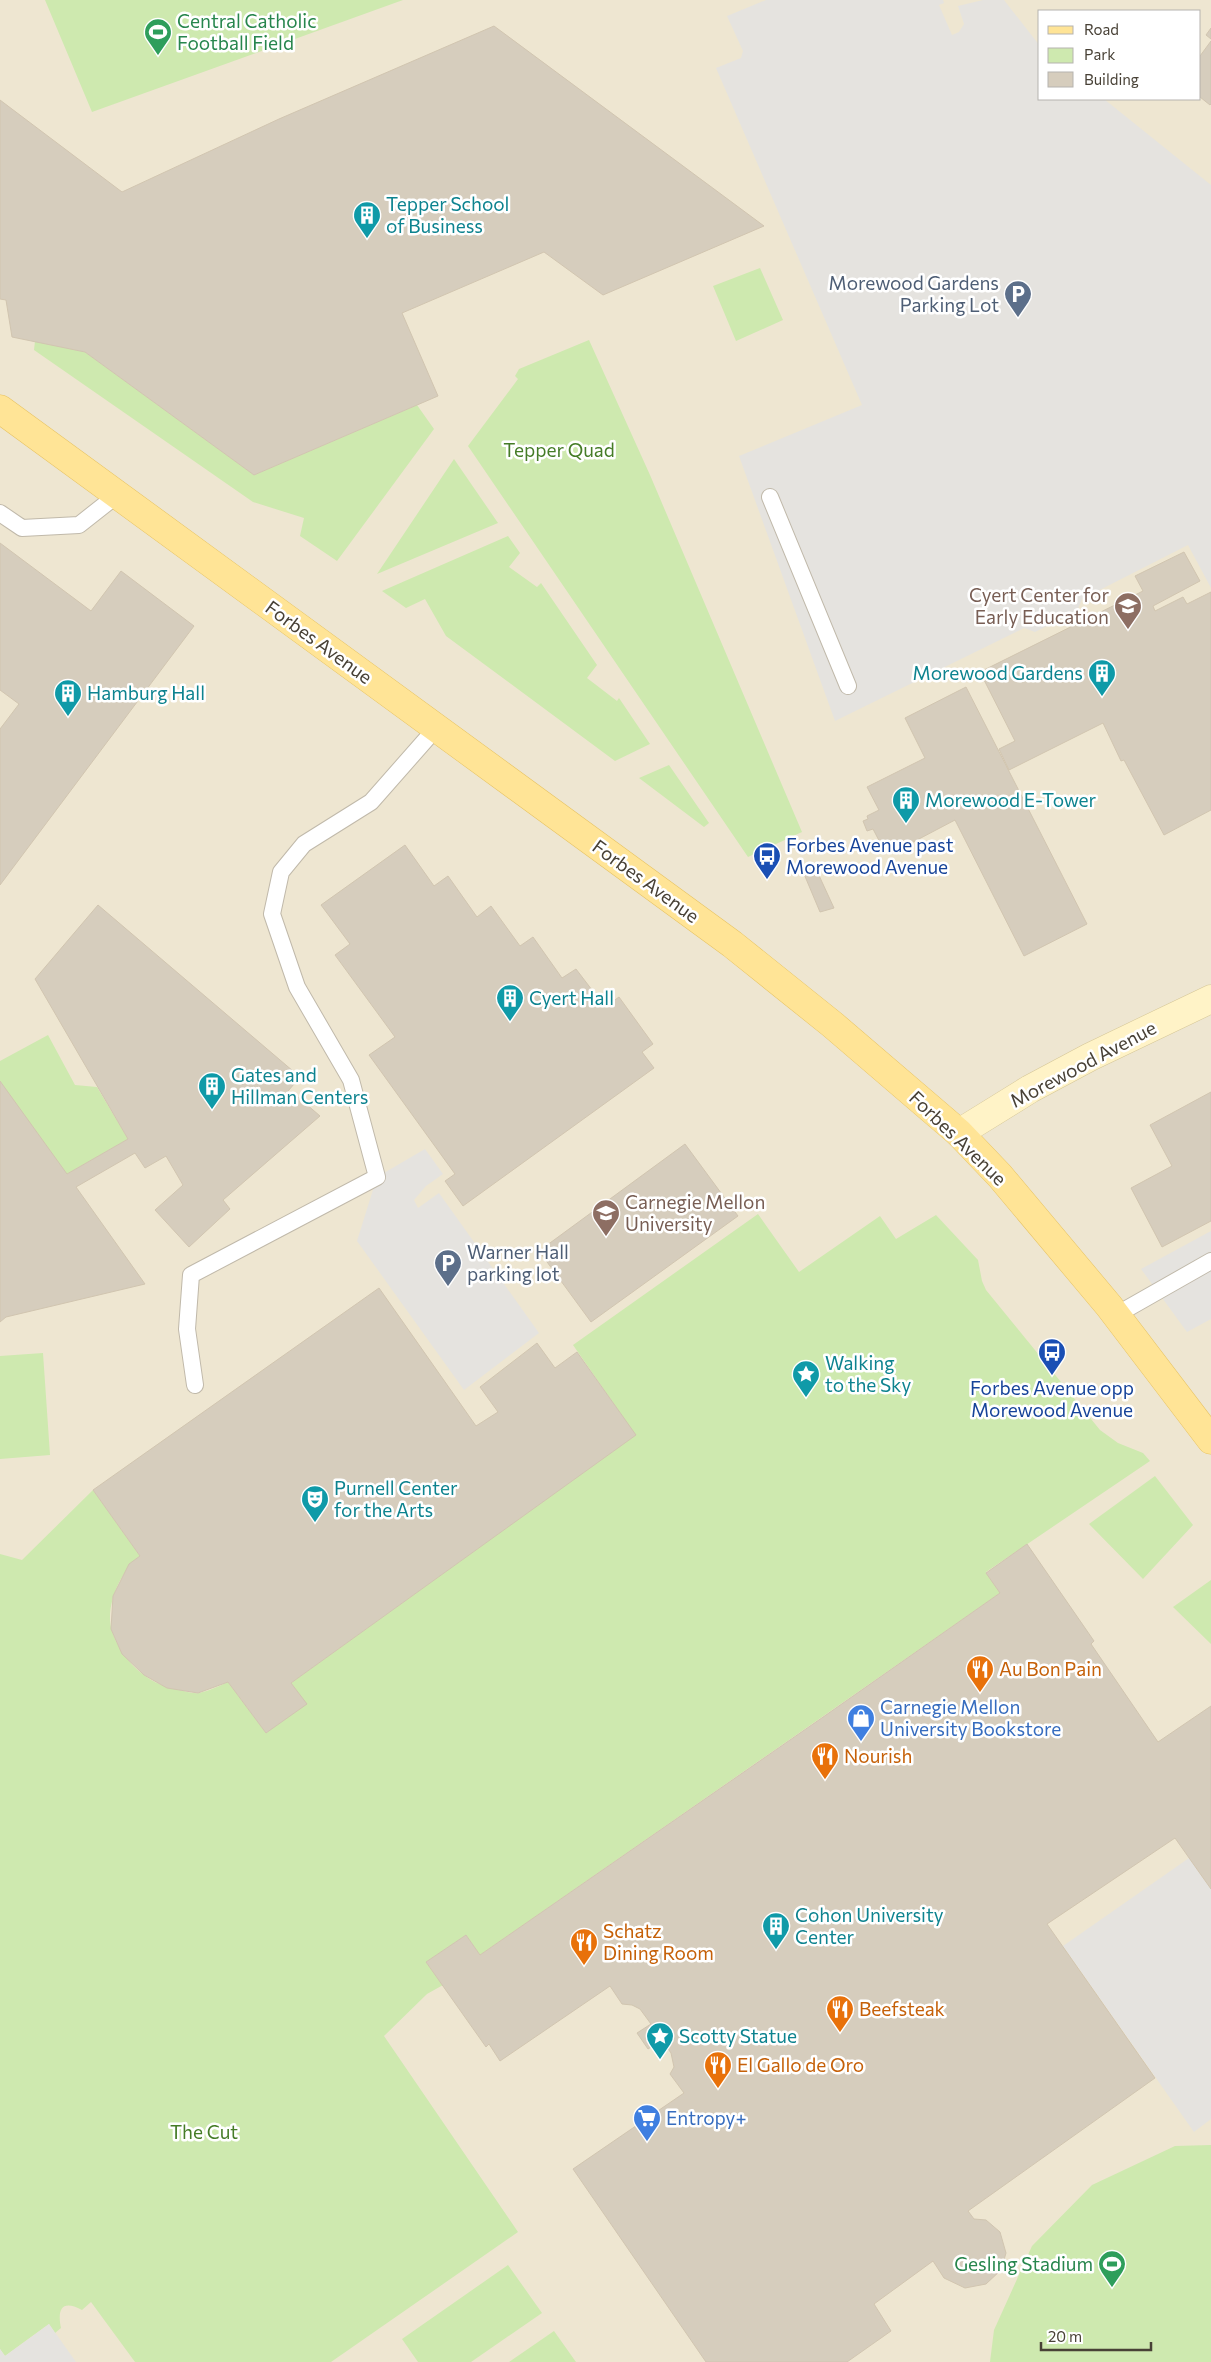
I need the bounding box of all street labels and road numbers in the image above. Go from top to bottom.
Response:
street label: Forbes Avenue [261,595,377,688]
street label: Forbes Avenue [588,834,704,927]
street label: Morewood Avenue [1006,1015,1160,1112]
street label: Forbes Avenue [905,1085,1012,1190]

